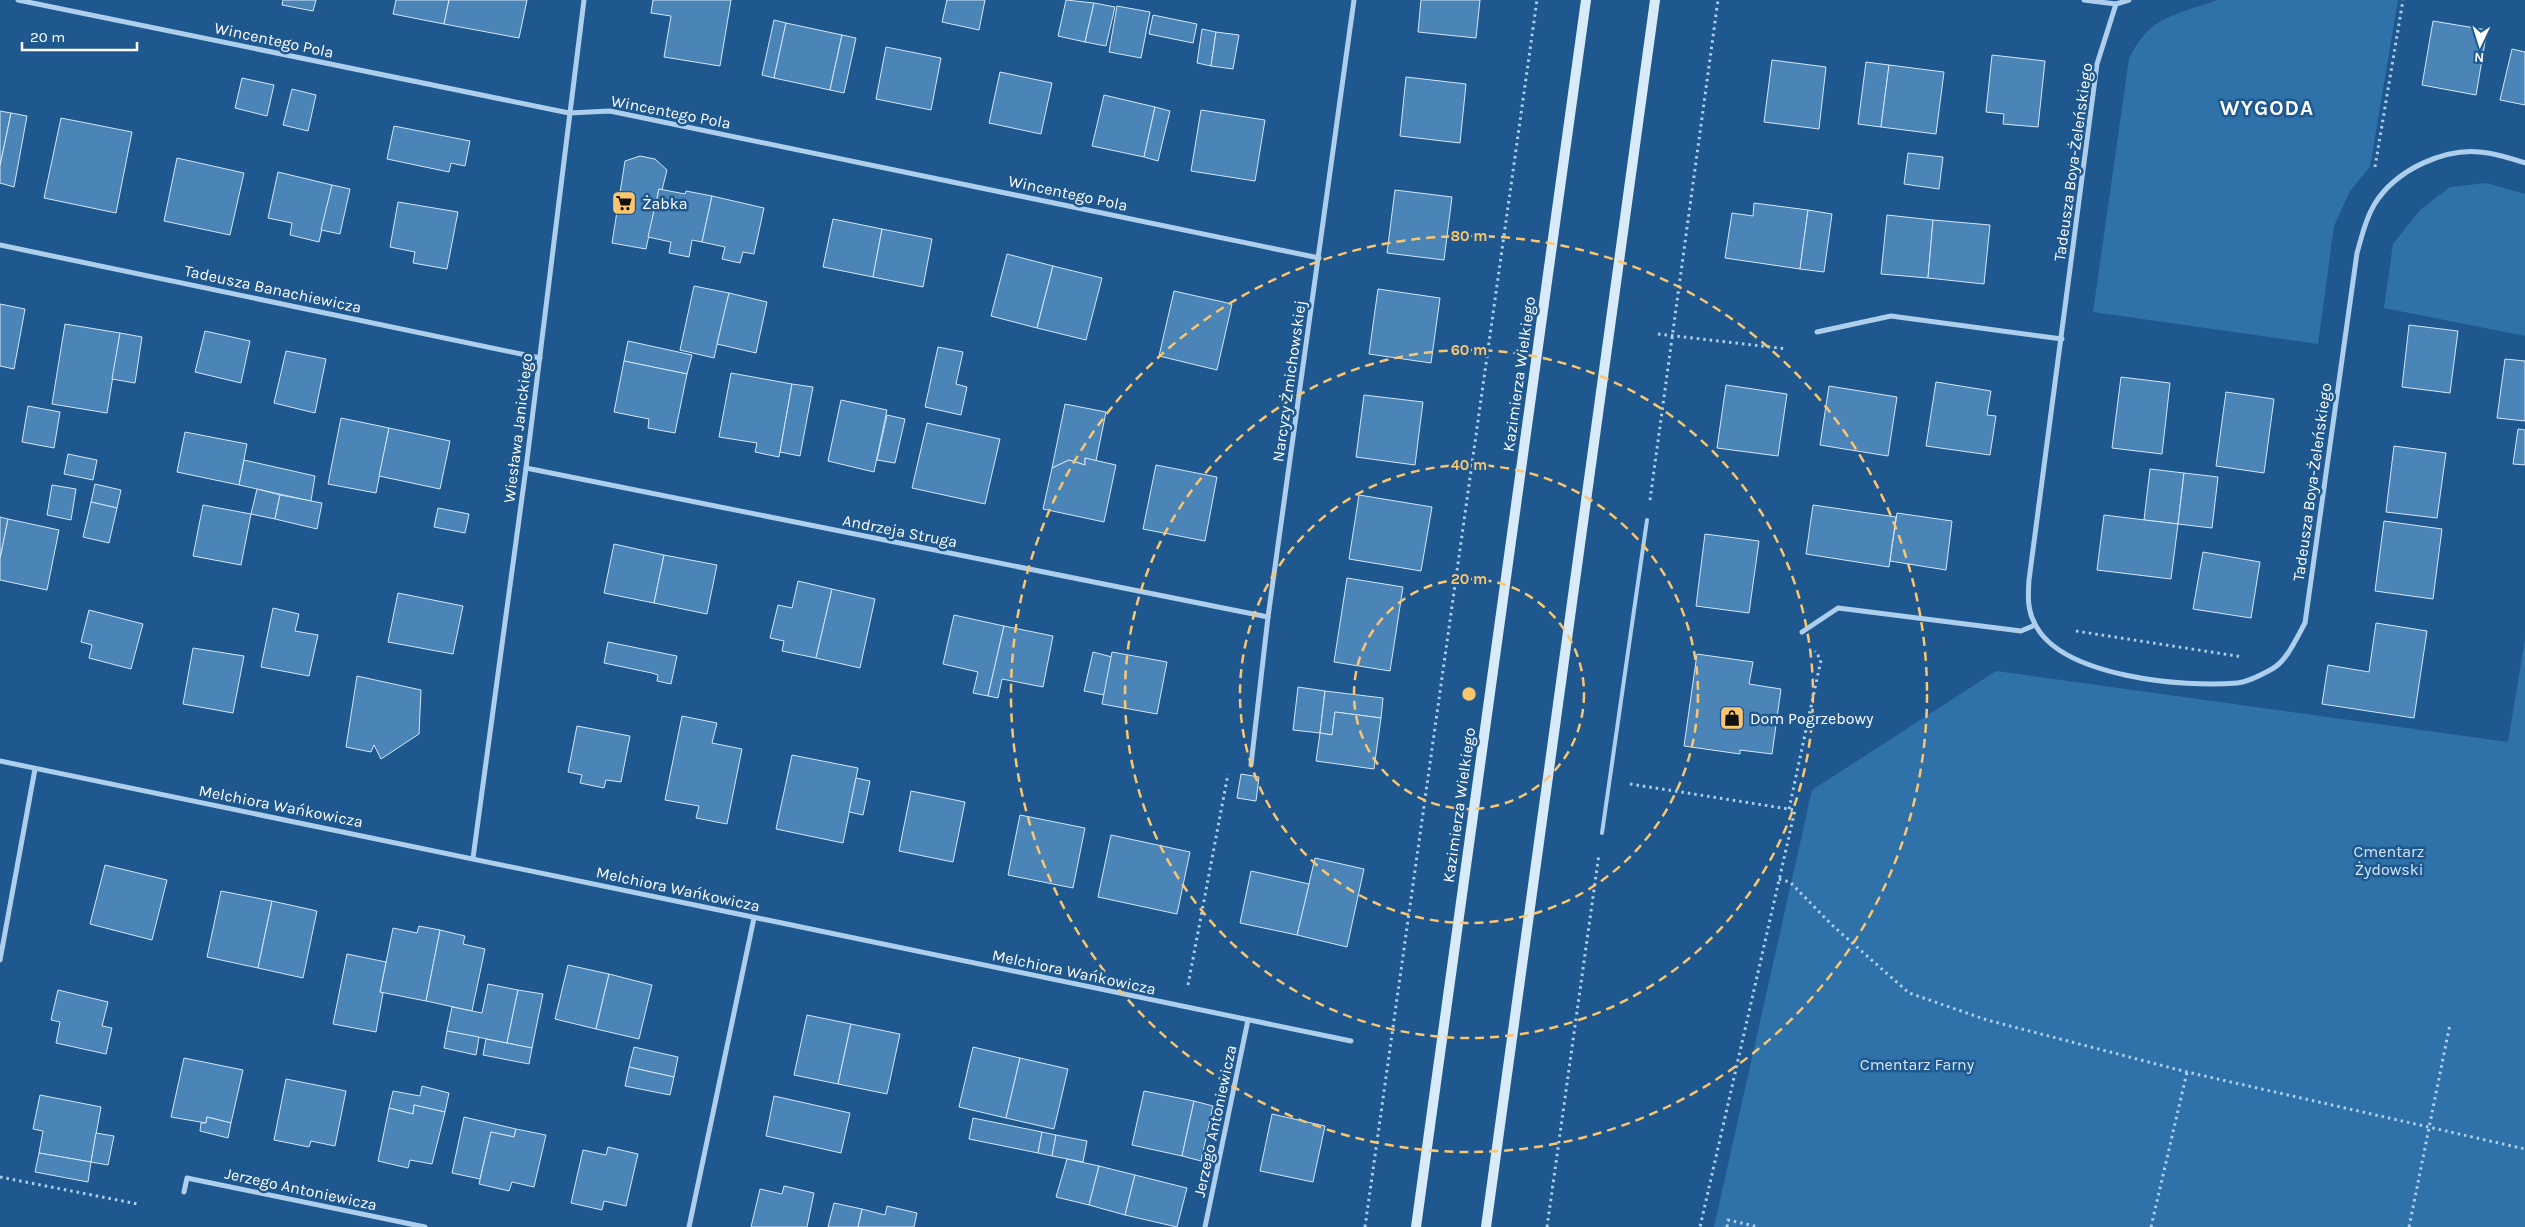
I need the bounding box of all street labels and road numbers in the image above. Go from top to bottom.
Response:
street label: Wincentego Pola [213,18,335,62]
street label: Tadeusza Boya-Żeleńskiego [2050,62,2096,262]
street label: Wincentego Pola [610,91,732,133]
street label: Wincentego Pola [1007,171,1129,215]
street label: Tadeusza Banachiewicza [183,261,363,317]
street label: Kazimierza Wielkiego [1499,295,1539,453]
street label: Narcyzy Żmichowskiej [1268,299,1310,463]
street label: Wiesława Janickiego [499,352,537,504]
street label: Tadeusza Boya-Żeleńskiego [2289,382,2335,582]
street label: Andrzeja Struga [841,511,959,551]
street label: Kazimierza Wielkiego [1439,726,1479,884]
street label: Melchiora Wańkowicza [197,781,365,831]
street label: Melchiora Wańkowicza [594,862,762,916]
street label: Melchiora Wańkowicza [990,945,1158,999]
street label: Jerzego Antoniewicza [1190,1043,1240,1199]
street label: Jerzego Antoniewicza [223,1164,379,1214]

